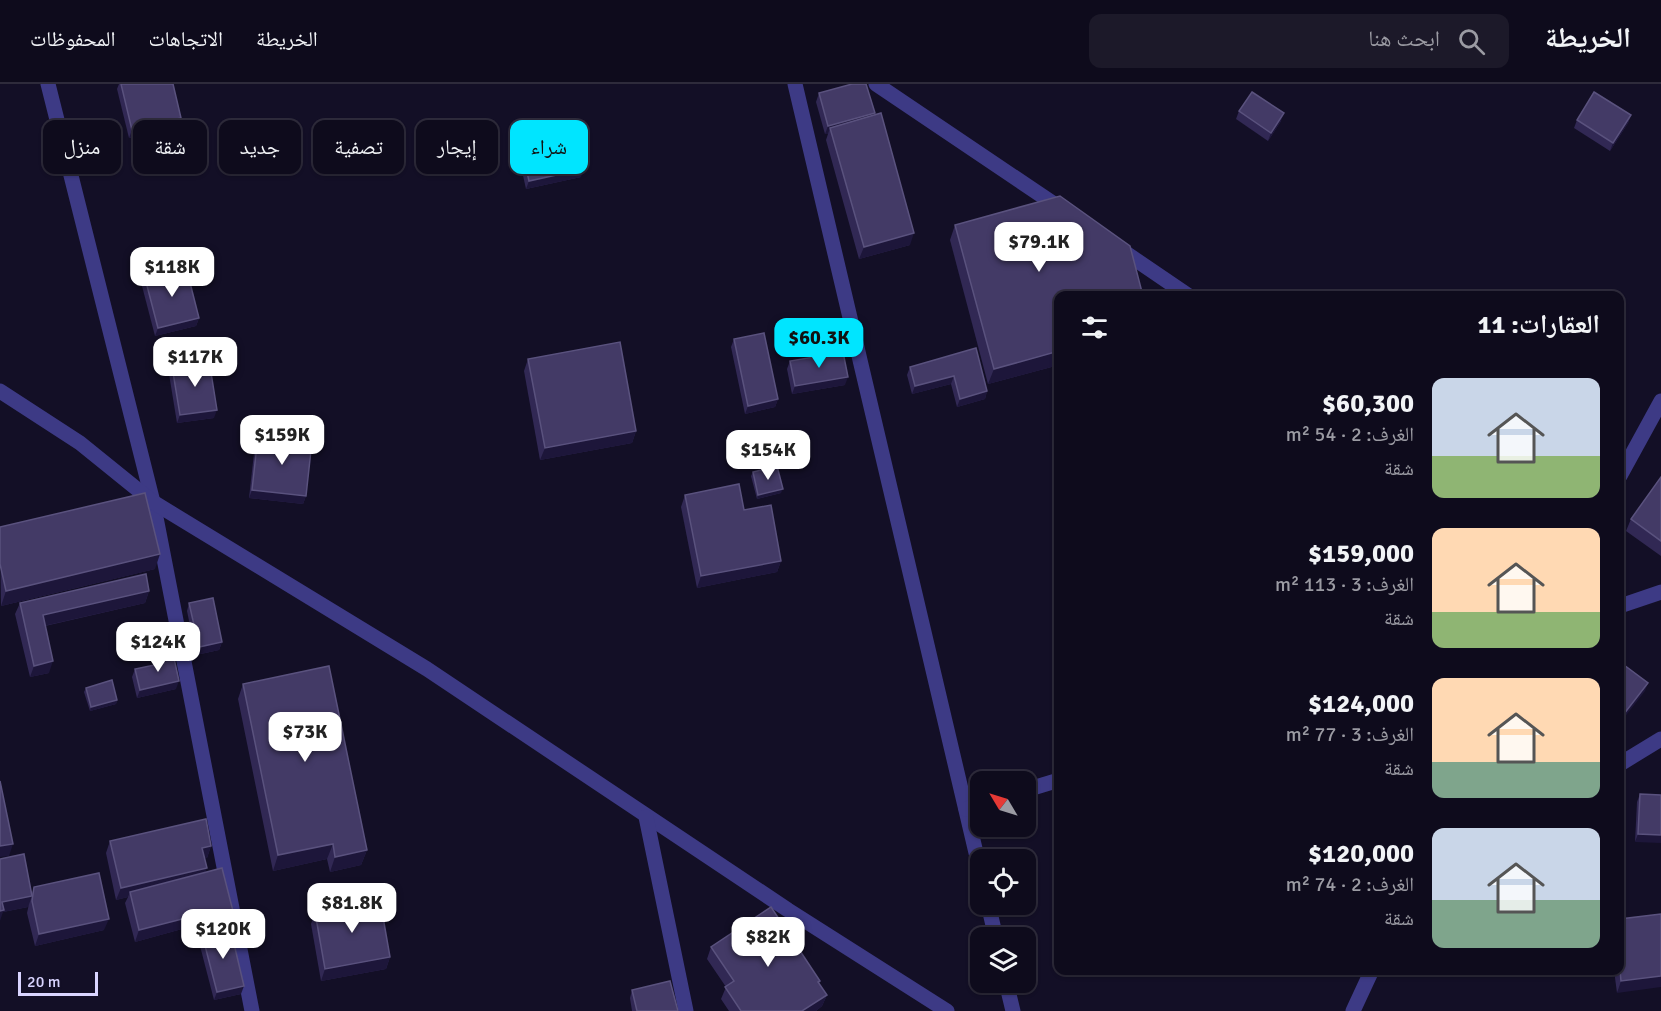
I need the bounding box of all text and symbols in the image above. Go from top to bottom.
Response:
search box [1089,14,1509,68]
text: الخريطة [1545,21,1631,55]
text: ابحث هنا [1368,25,1440,52]
icon: search [1455,25,1488,58]
text: المحفوظات [30,26,115,52]
text: الاتجاهات [148,26,223,52]
text: الخريطة [256,26,318,52]
chip: منزل [43,120,121,174]
chip: شقة [133,120,207,174]
chip: جديد [219,120,301,174]
chip: تصفية [313,120,404,174]
chip: إيجار [416,120,498,174]
chip: شراء [510,120,588,174]
pin: $79.1K [990,222,1088,273]
text: $79.1K [1008,229,1070,254]
pin: $118K [130,247,214,298]
text: $118K [144,254,200,279]
text: العقارات: 11 [1478,309,1600,341]
icon: filters [1078,311,1111,344]
pin: $60.3K [770,318,868,369]
text: $60.3K [788,325,850,350]
pin: $117K [153,337,237,388]
text: $117K [167,344,223,369]
text: $60,300 [1322,388,1414,420]
icon: home [1480,402,1552,474]
pin: $159K [240,415,324,466]
text: $159K [254,422,310,447]
text: الغرف: 2 · 54 m² [1286,422,1414,447]
pin: $154K [726,430,810,481]
text: $154K [740,437,796,462]
text: شقة [1384,456,1414,481]
text: $159,000 [1308,538,1414,570]
icon: home [1480,552,1552,624]
text: الغرف: 3 · 113 m² [1275,572,1414,597]
text: شقة [1384,606,1414,631]
pin: $124K [116,622,200,673]
text: $124K [130,629,186,654]
text: $124,000 [1308,688,1414,720]
icon: home [1480,702,1552,774]
pin: $73K [269,712,341,763]
text: $73K [283,719,327,744]
text: الغرف: 3 · 77 m² [1286,722,1414,747]
text: شقة [1384,756,1414,781]
north arrow [970,771,1036,837]
map controls [970,771,1036,993]
text: $120,000 [1308,838,1414,870]
button: locate [970,849,1036,915]
icon: home [1480,852,1552,924]
text: الغرف: 2 · 74 m² [1286,872,1414,897]
pin: $81.8K [303,883,401,934]
text: $81.8K [321,890,383,915]
text: شقة [1384,906,1414,931]
pin: $120K [181,909,265,960]
text: $120K [195,916,251,941]
pin: $82K [732,917,804,968]
text: $82K [746,924,790,949]
button: layers [970,927,1036,993]
scale bar [18,969,98,996]
text: 20 m [27,972,61,992]

